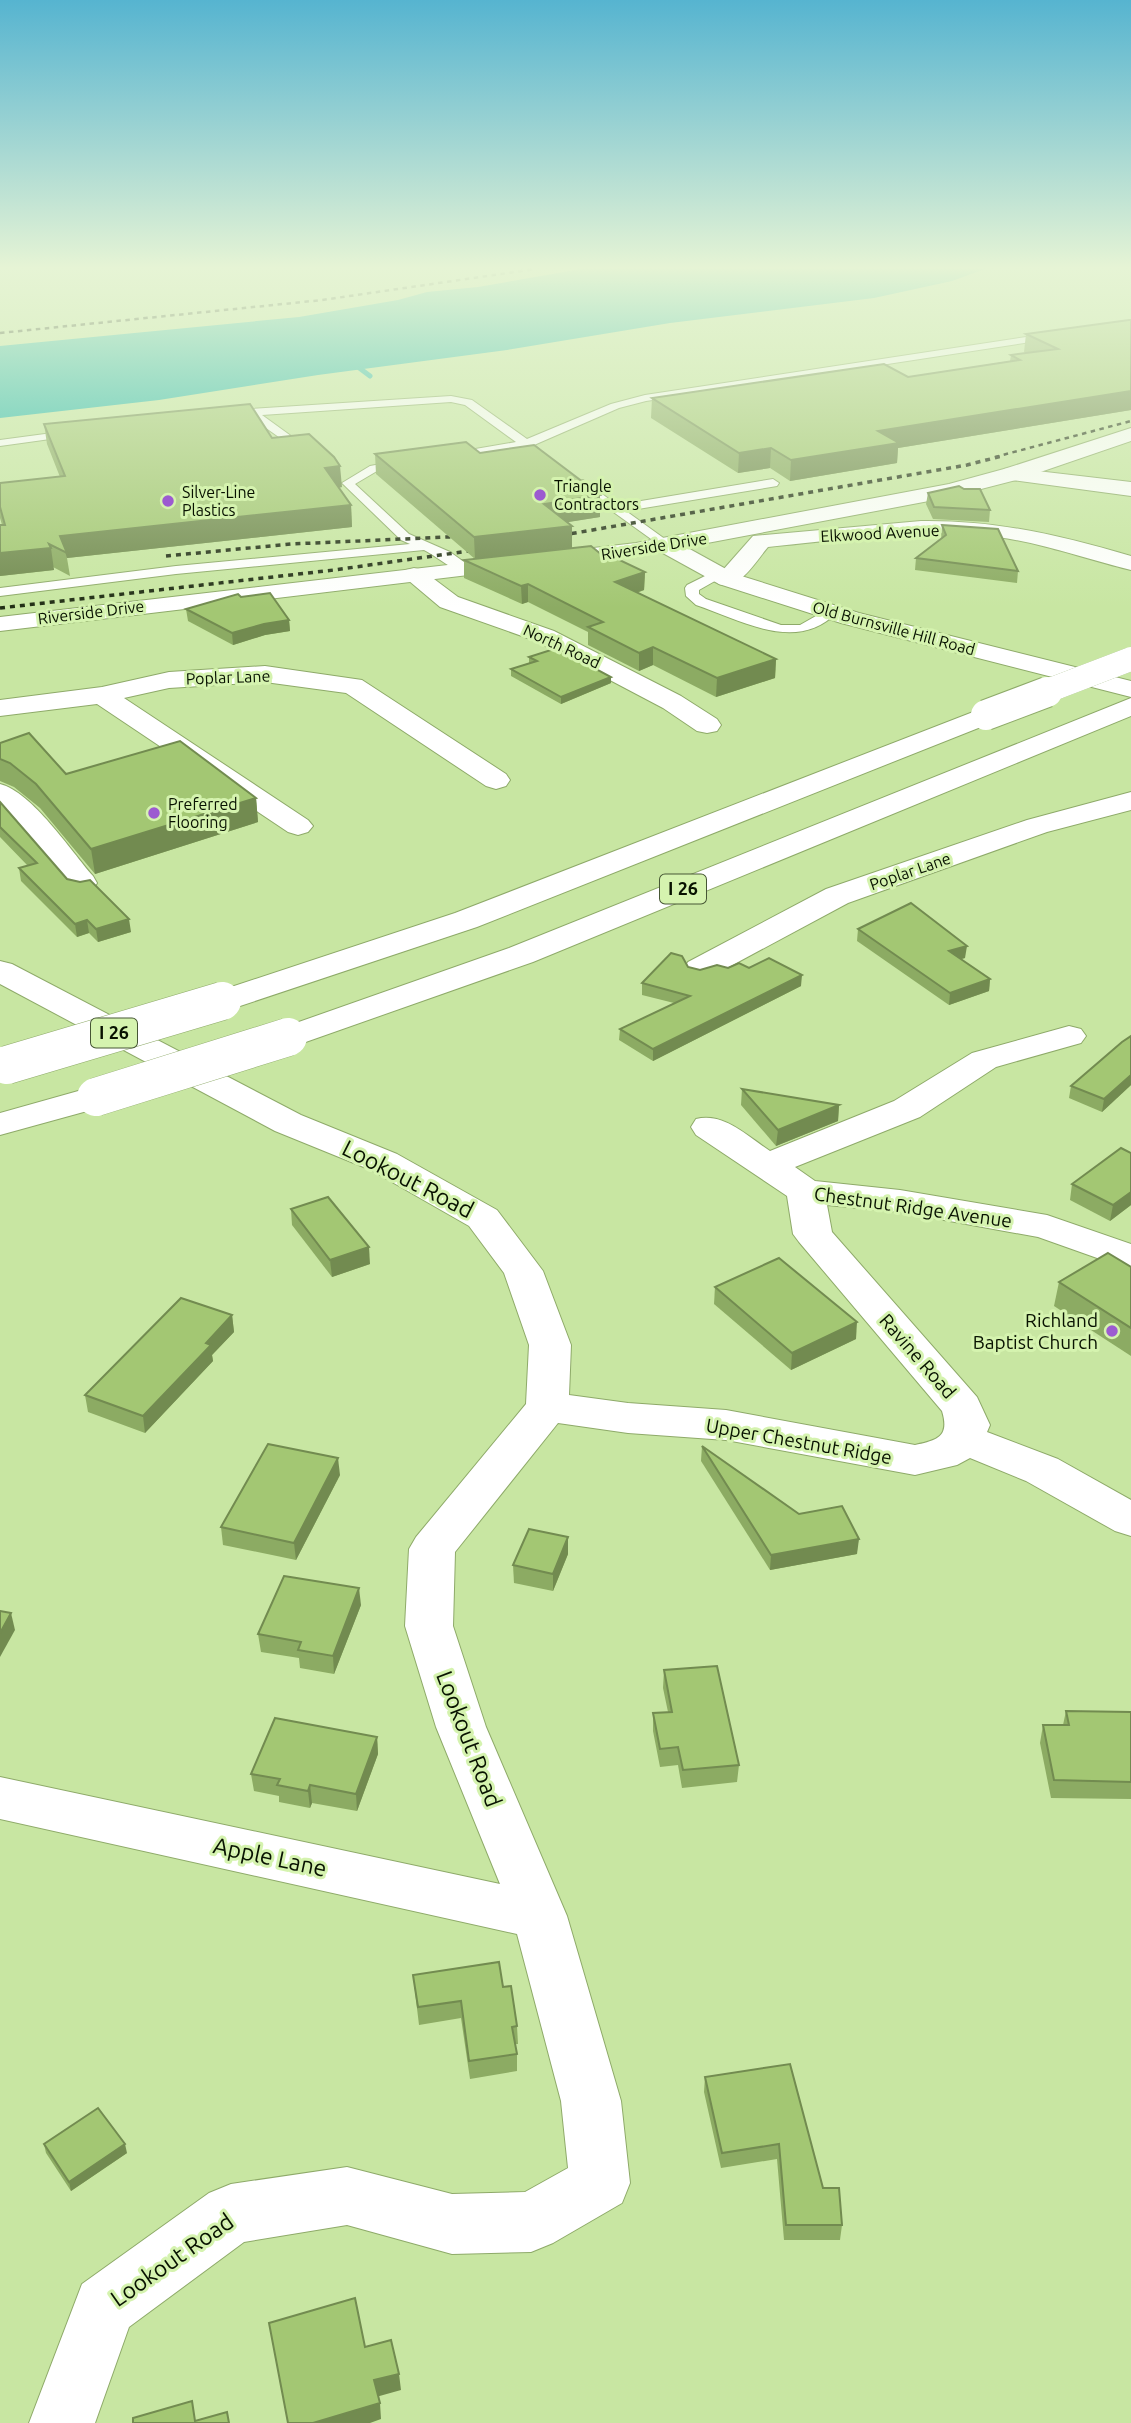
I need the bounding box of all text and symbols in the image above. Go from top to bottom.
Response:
place label: Triangle Contractors [554,477,639,513]
place label: Silver-Line Plastics [182,483,255,519]
marker: Triangle Contractors [532,487,548,503]
marker: Silver-Line Plastics [160,493,176,509]
street label: Elkwood Avenue [820,521,940,545]
street label: Riverside Drive [600,529,708,563]
street label: Riverside Drive [37,597,145,627]
street label: Old Burnsville Hill Road [811,598,977,658]
street label: North Road [521,620,603,672]
street label: Poplar Lane [185,667,271,687]
place label: Preferred Flooring [168,795,238,831]
marker: Preferred Flooring [146,805,162,821]
street label: Poplar Lane [867,849,953,893]
road number: I 26 [660,874,706,904]
road number: I 26 [91,1018,137,1048]
street label: Lookout Road [339,1135,478,1222]
street label: Chestnut Ridge Avenue [813,1182,1013,1232]
street label: Ravine Road [875,1309,961,1403]
place label: Richland Baptist Church [973,1309,1098,1353]
marker: Richland Baptist Church [1104,1323,1120,1339]
street label: Upper Chestnut Ridge [704,1414,894,1468]
street label: Lookout Road [432,1667,507,1810]
street label: Apple Lane [211,1832,329,1881]
street label: Lookout Road [106,2208,238,2311]

